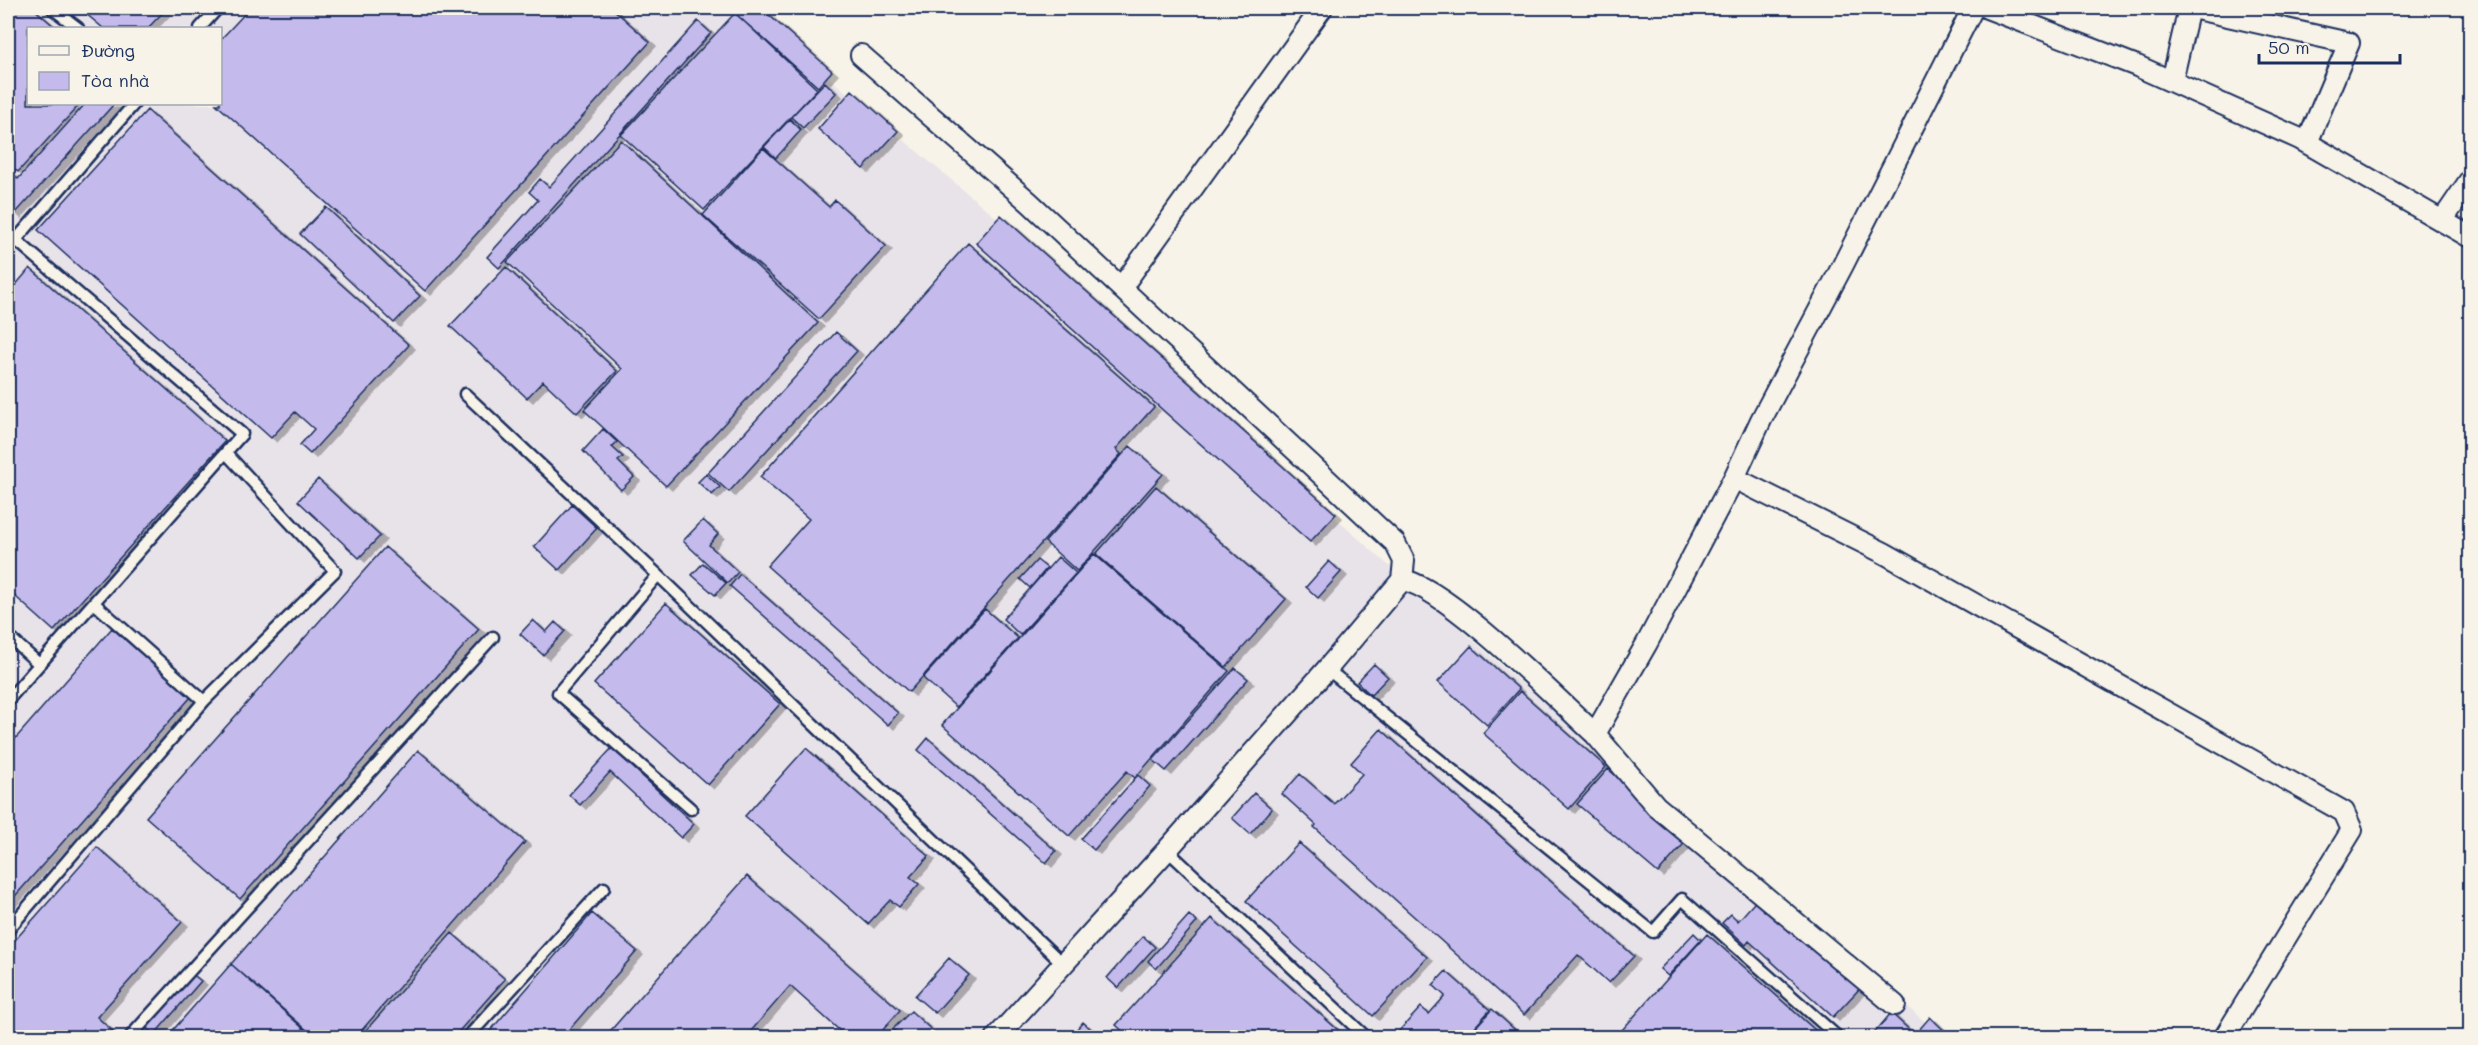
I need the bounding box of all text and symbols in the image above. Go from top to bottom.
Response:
legend [27,27,222,105]
scale bar [2259,27,2400,65]
text: 50 m [2268,35,2310,59]
text: Đường [81,38,135,62]
text: Tòa nhà [81,68,150,92]

